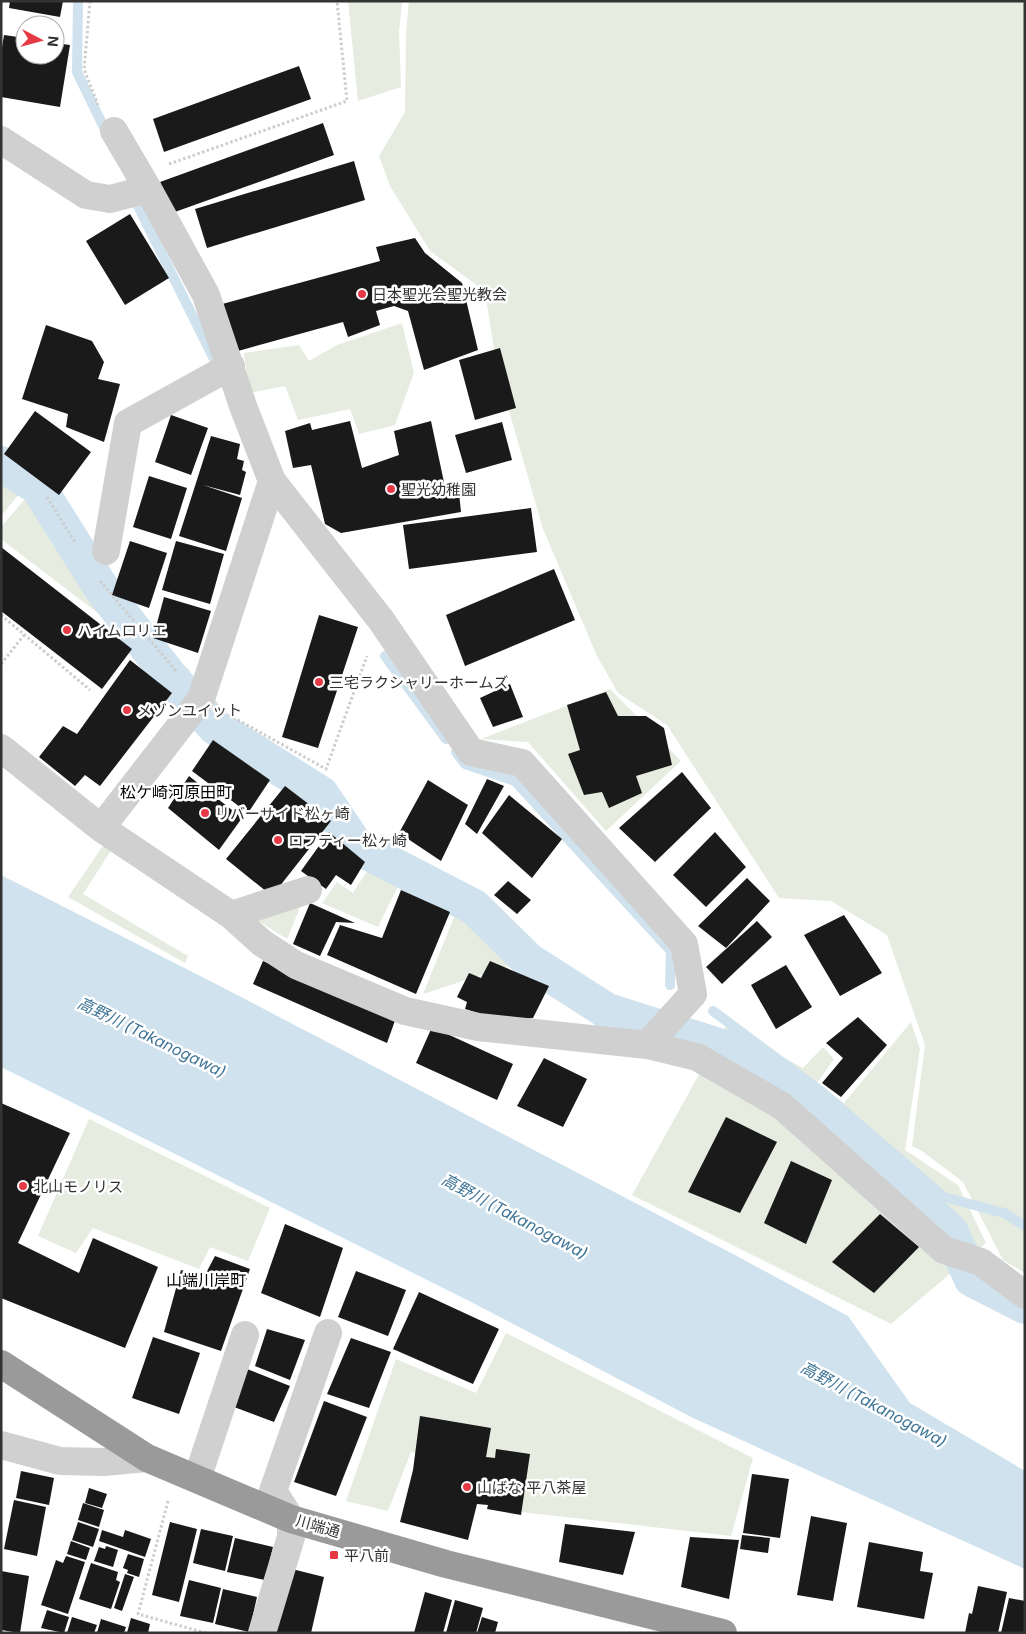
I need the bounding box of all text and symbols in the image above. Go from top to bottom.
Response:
north arrow [15,15,65,65]
text: N [44,35,62,48]
place label: 日本聖光会聖光教会 [372,285,507,304]
marker: 日本聖光会聖光教会 [356,288,368,300]
place label: 聖光幼稚園 [401,480,476,499]
marker: 聖光幼稚園 [385,483,397,495]
place label: ハイムロリエ [77,621,166,640]
marker: ハイムロリエ [61,624,73,636]
place label: 三宅ラクシャリーホームズ [329,673,509,692]
marker: 三宅ラクシャリーホームズ [313,676,325,688]
place label: メゾンユイット [137,701,242,720]
marker: メゾンユイット [121,704,133,716]
district label: 松ケ崎河原田町 [120,782,232,802]
place label: リバーサイド松ヶ崎 [215,804,350,823]
marker: リバーサイド松ヶ崎 [199,807,211,819]
place label: ロフティー松ヶ崎 [288,831,407,850]
marker: ロフティー松ヶ崎 [272,834,284,846]
water label: 高野川 (Takanogawa) [75,992,229,1082]
water label: 高野川 (Takanogawa) [438,1169,592,1263]
place label: 北山モノリス [33,1177,123,1196]
marker: 北山モノリス [17,1180,29,1192]
district label: 山端川岸町 [166,1270,246,1290]
water label: 高野川 (Takanogawa) [797,1357,951,1451]
place label: 山ばな 平八茶屋 [477,1478,586,1497]
marker: 山ばな 平八茶屋 [461,1481,473,1493]
street label: 川端通 [294,1511,342,1541]
place label: 平八前 [344,1546,389,1565]
marker: 平八前 [328,1549,340,1561]

